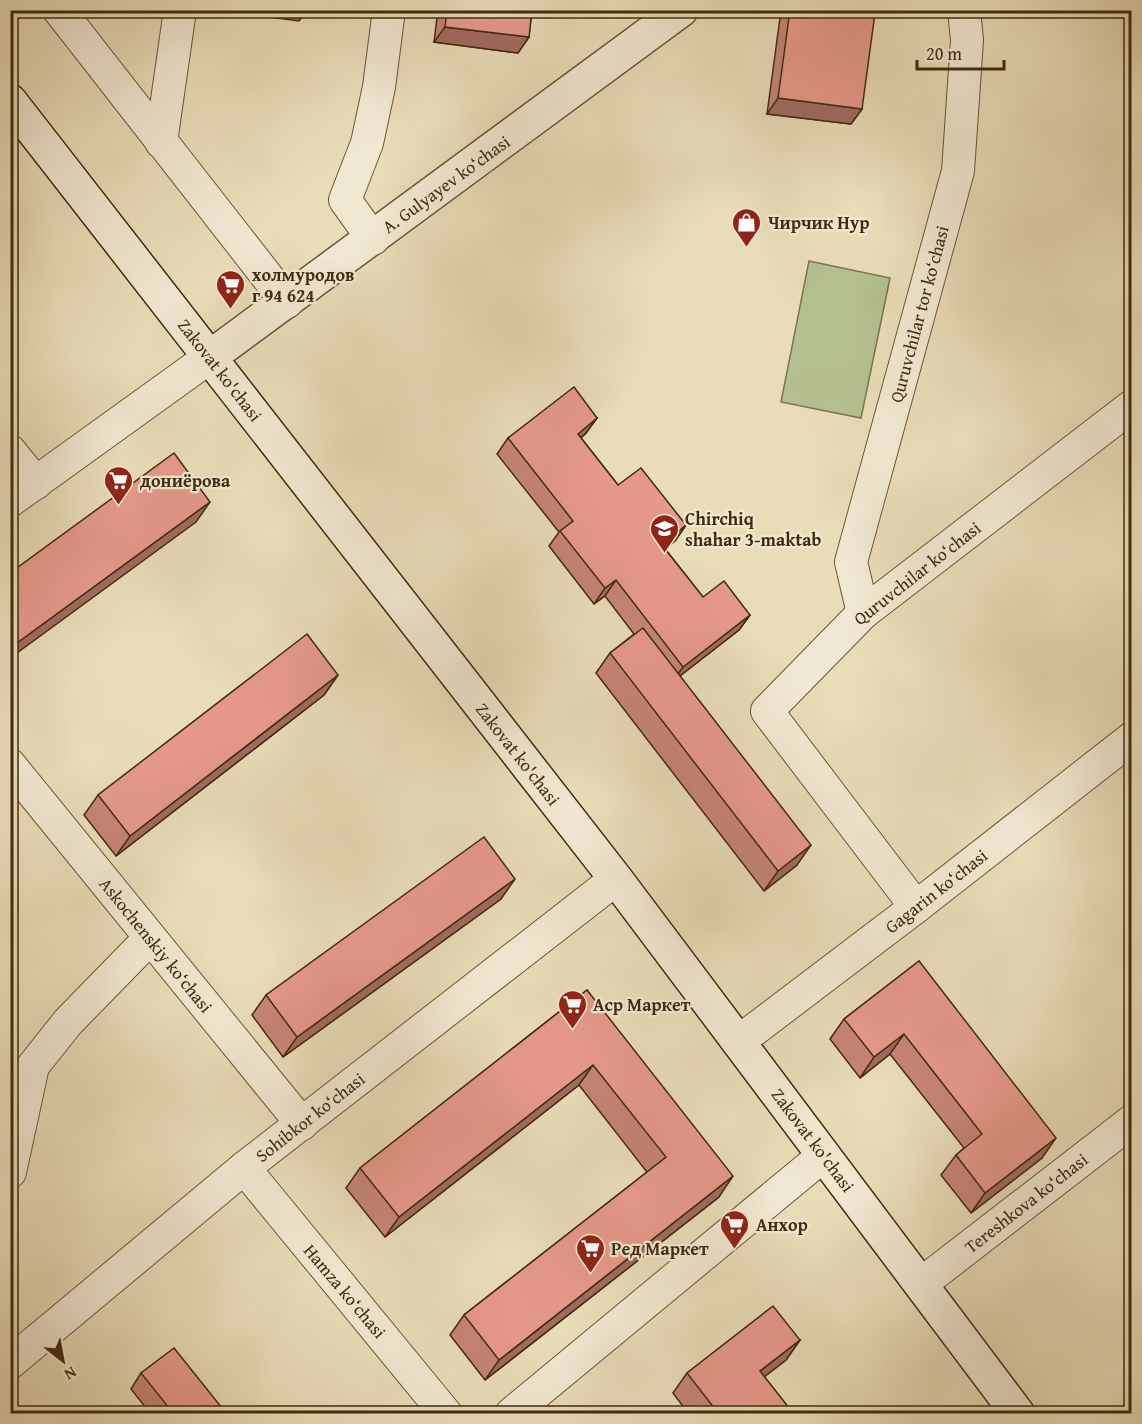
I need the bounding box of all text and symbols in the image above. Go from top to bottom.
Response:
scale bar [917,33,1004,71]
text: 20 m [926,40,962,67]
street label: A. Gulyayev ko‘chasi [376,128,516,240]
shop icon: Чирчик Нур [731,206,763,248]
place label: Чирчик Нур [768,209,869,236]
street label: Quruvchilar tor ko‘chasi [882,222,956,406]
place label: холмуродов г 94 624 [252,261,355,309]
supermarket icon: холмуродов г 94 624 [215,268,247,310]
street label: Zakovat ko'chasi [171,313,269,427]
supermarket icon: дониёрова [103,464,135,506]
place label: дониёрова [140,467,231,494]
place label: Chirchiq shahar 3-maktab [685,505,821,553]
school or university icon: Chirchiq shahar 3-maktab [648,512,680,554]
street label: Quruvchilar ko‘chasi [847,515,987,631]
street label: Zakovat ko'chasi [469,697,567,811]
street label: Gagarin ko‘chasi [879,842,993,940]
street label: Askochenskiy ko‘chasi [93,871,219,1019]
supermarket icon: Аср Маркет [556,988,588,1030]
place label: Аср Маркет [593,991,691,1018]
street label: Sohibkor ko‘chasi [249,1066,371,1168]
street label: Zakovat ko'chasi [765,1082,861,1198]
street label: Tereshkova ko‘chasi [959,1146,1093,1260]
supermarket icon: Анхор [719,1208,751,1250]
place label: Анхор [756,1211,808,1238]
supermarket icon: Ред Маркет [574,1232,606,1274]
place label: Ред Маркет [611,1235,709,1262]
street label: Hamza ko‘chasi [297,1238,393,1344]
north arrow [33,1331,93,1391]
text: N [60,1361,81,1387]

